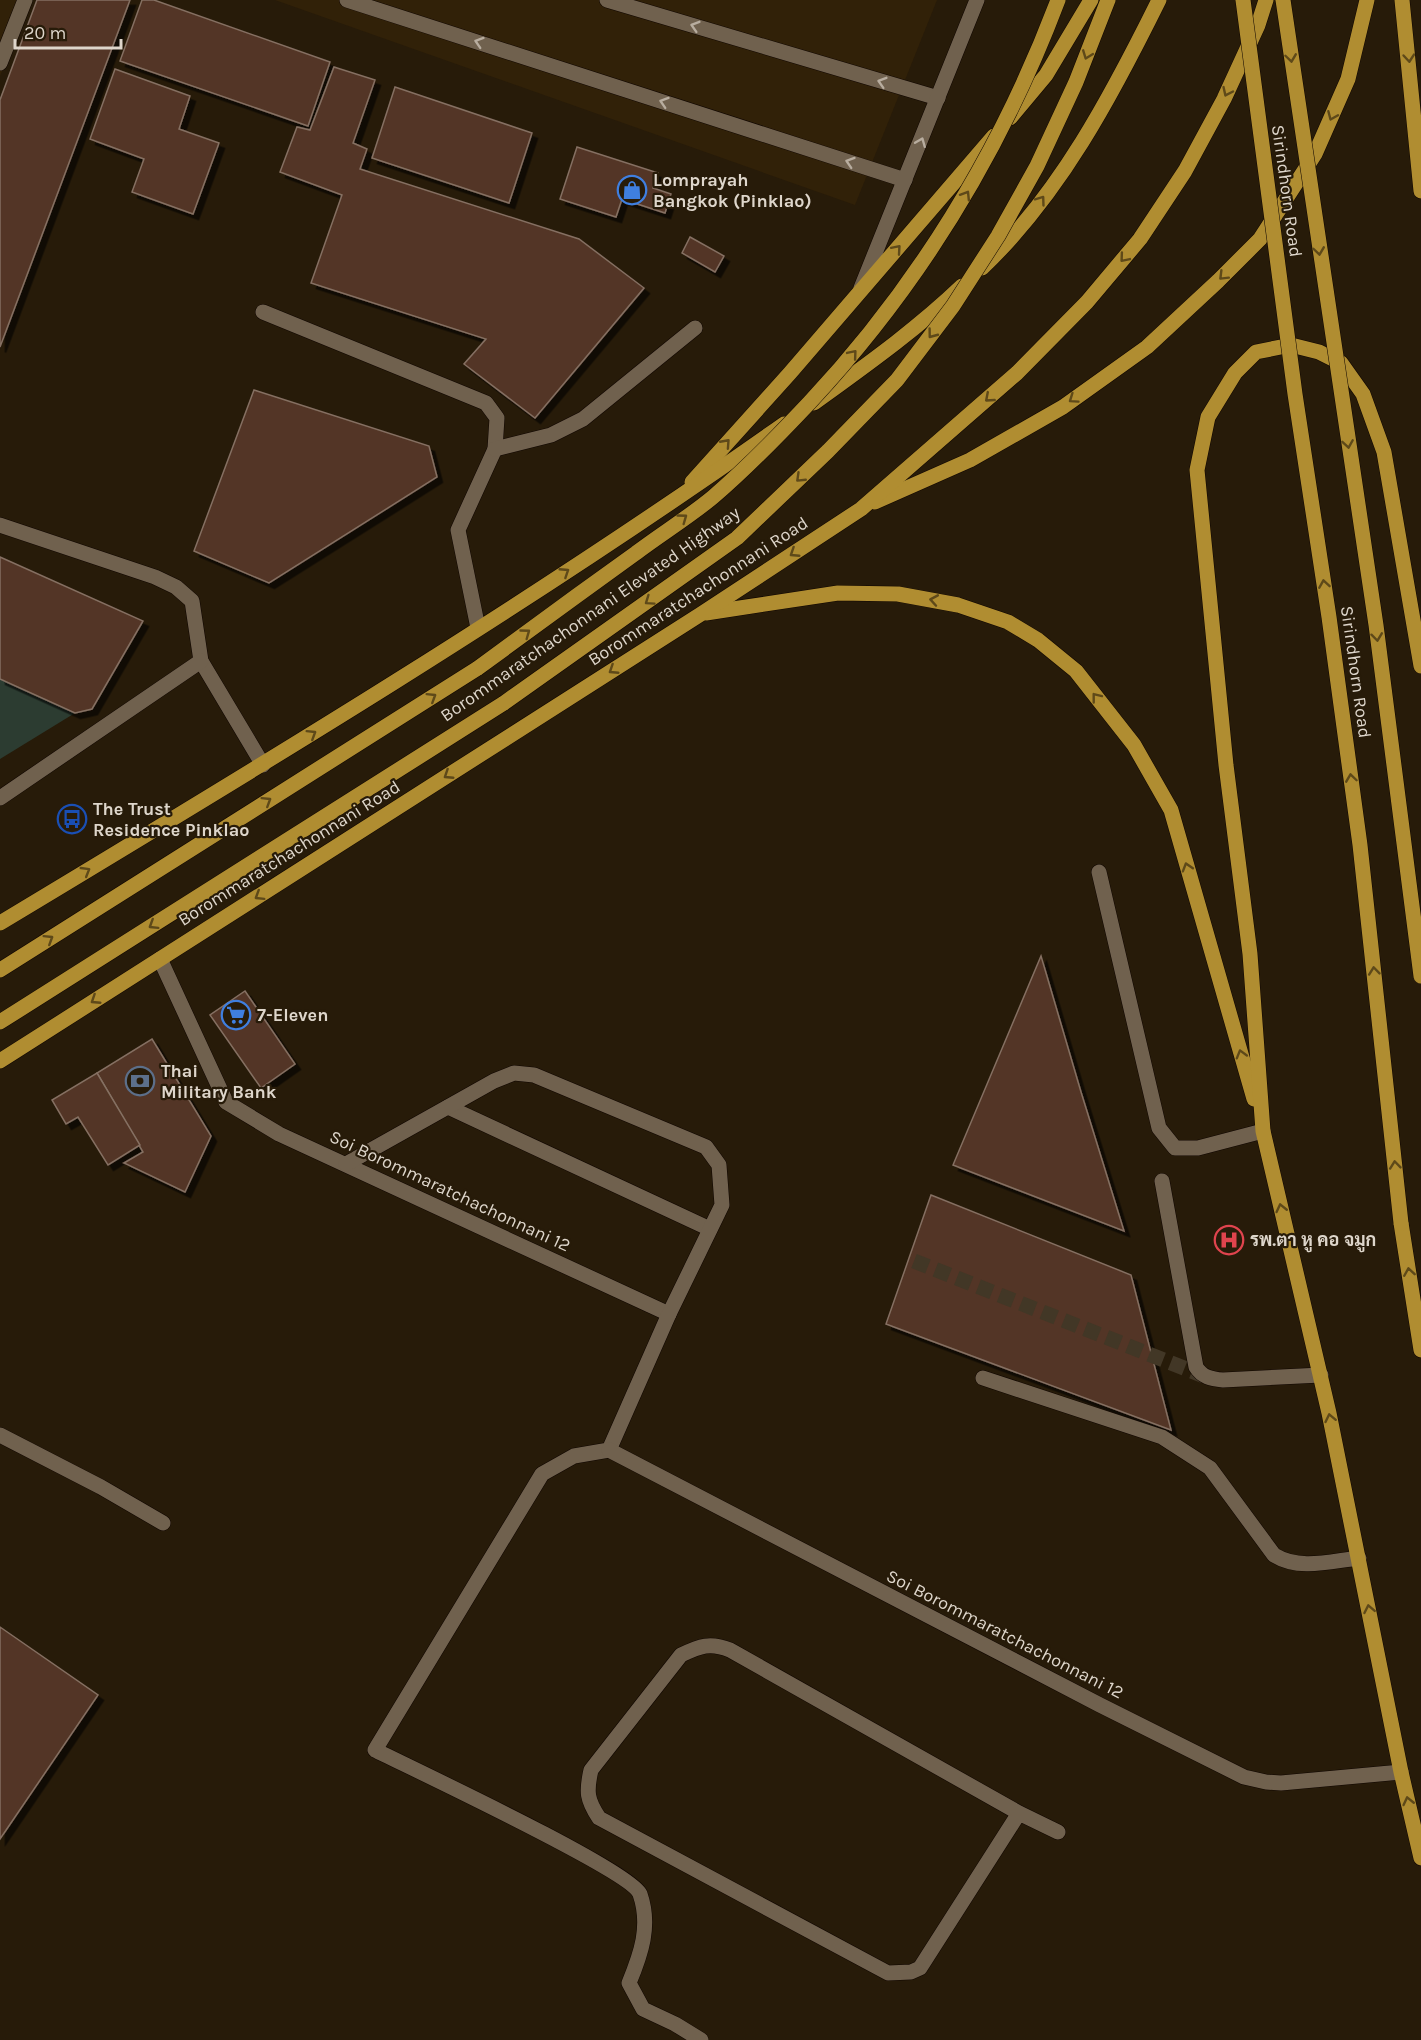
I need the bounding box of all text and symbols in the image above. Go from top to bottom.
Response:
scale bar [15,12,122,50]
one-way arrow [690,21,701,33]
text: 20 m [24,22,66,44]
one-way arrow [474,37,485,50]
one-way arrow [1081,49,1094,59]
one-way arrow [1285,53,1297,62]
one-way arrow [1402,54,1415,63]
one-way arrow [877,77,888,89]
one-way arrow [1222,86,1234,97]
one-way arrow [659,97,670,109]
one-way arrow [1327,110,1339,121]
street label: Sirindhorn Road [1267,123,1307,259]
one-way arrow [914,137,926,148]
one-way arrow [845,157,856,169]
place label: Lomprayah Bangkok (Pinklao) [653,169,812,212]
shop icon: Lomprayah Bangkok (Pinklao) [616,174,648,206]
one-way arrow [958,191,970,201]
one-way arrow [1033,195,1044,206]
one-way arrow [890,245,901,256]
one-way arrow [1313,246,1325,255]
one-way arrow [1120,251,1131,262]
one-way arrow [1220,268,1231,279]
one-way arrow [928,328,939,339]
one-way arrow [845,349,856,360]
one-way arrow [985,391,996,402]
one-way arrow [1069,392,1080,403]
one-way arrow [1341,438,1354,448]
one-way arrow [719,440,730,450]
one-way arrow [796,471,807,482]
street label: Borommaratchachonnani Elevated Highway [436,501,744,726]
street label: Borommaratchachonnani Road [584,512,812,670]
one-way arrow [677,515,688,526]
one-way arrow [790,546,801,557]
one-way arrow [558,568,569,579]
one-way arrow [1318,580,1330,589]
one-way arrow [645,594,656,605]
one-way arrow [929,594,939,607]
street label: Sirindhorn Road [1336,604,1376,740]
one-way arrow [519,629,530,640]
one-way arrow [1371,632,1383,641]
one-way arrow [609,663,619,675]
one-way arrow [425,693,436,704]
one-way arrow [1093,693,1104,704]
one-way arrow [306,729,316,741]
one-way arrow [444,768,455,779]
one-way arrow [1345,773,1357,782]
street label: Borommaratchachonnani Road [174,775,404,931]
place label: The Trust Residence Pinklao [93,798,249,841]
one-way arrow [261,798,272,809]
bus stop icon: The Trust Residence Pinklao [56,803,88,835]
one-way arrow [1182,862,1194,873]
one-way arrow [80,867,90,879]
one-way arrow [255,888,265,900]
one-way arrow [149,918,159,930]
one-way arrow [43,936,54,947]
one-way arrow [1368,967,1380,976]
one-way arrow [91,993,102,1004]
supermarket icon: 7-Eleven [220,999,252,1031]
place label: 7-Eleven [257,1004,328,1026]
one-way arrow [1236,1050,1249,1060]
place label: Thai Military Bank [161,1060,277,1103]
bank icon: Thai Military Bank [124,1065,156,1097]
street label: Soi Borommaratchachonnani 12 [326,1125,574,1257]
one-way arrow [1389,1160,1402,1170]
one-way arrow [1275,1203,1288,1213]
hospital icon: รพ.ตา หู คอ จมูก [1213,1224,1245,1256]
place label: รพ.ตา หู คอ จมูก [1250,1229,1376,1253]
one-way arrow [1403,1267,1415,1276]
one-way arrow [1325,1414,1338,1424]
street label: Soi Borommaratchachonnani 12 [883,1564,1127,1704]
one-way arrow [1363,1605,1376,1615]
one-way arrow [1402,1796,1415,1806]

